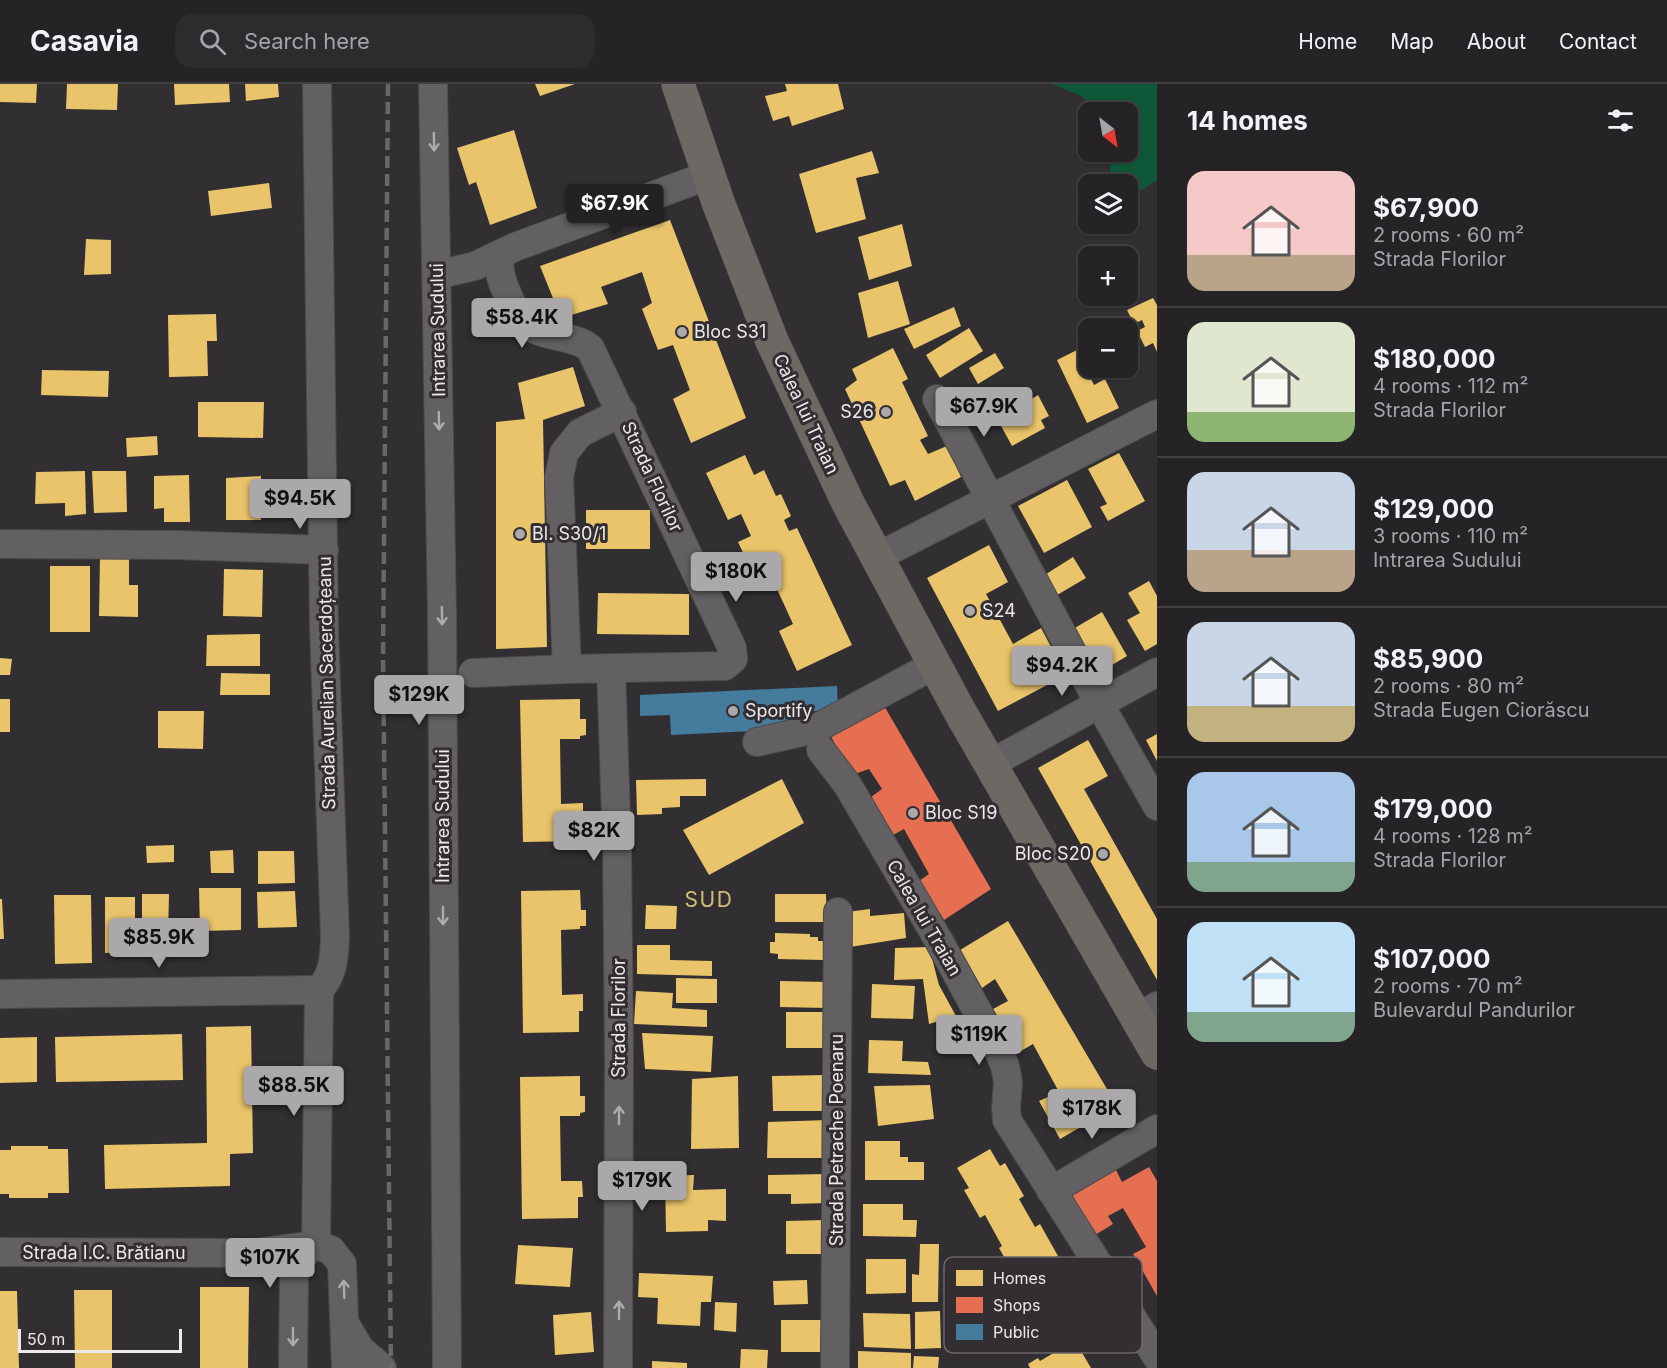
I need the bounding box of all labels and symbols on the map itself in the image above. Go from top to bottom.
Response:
north arrow [1078,102,1138,162]
one-way arrow [429,132,440,152]
pin: $67.9K [566,184,664,235]
street label: Intrarea Sudului [426,263,449,397]
pin: $58.4K [473,298,571,349]
place label: Bloc S31 [694,321,766,342]
marker: Bloc S31 [675,325,689,339]
street label: Calea lui Traian [769,350,844,477]
pin: $67.9K [935,387,1033,438]
place label: S26 [840,401,874,422]
marker: S26 [879,405,893,419]
one-way arrow [434,411,445,431]
street label: Strada Florilor [618,418,687,536]
pin: $94.5K [251,479,349,530]
place label: Bl. S30/1 [532,523,606,544]
marker: Bl. S30/1 [513,527,527,541]
pin: $180K [694,552,778,603]
street label: Strada Aurelian Sacerdoțeanu [314,556,340,810]
place label: S24 [982,600,1016,621]
marker: S24 [963,604,977,618]
one-way arrow [436,606,448,626]
pin: $94.2K [1013,646,1111,697]
pin: $129K [377,675,461,726]
place label: Sportify [745,700,812,721]
marker: Sportify [726,704,740,718]
street label: Intrarea Sudului [432,749,453,883]
place label: Bloc S19 [925,802,997,823]
marker: Bloc S19 [906,806,920,820]
pin: $82K [558,811,630,862]
place label: Bloc S20 [1015,843,1091,864]
marker: Bloc S20 [1096,847,1110,861]
street label: Calea lui Traian [883,856,966,979]
district label: SUD [685,887,733,912]
one-way arrow [437,906,449,926]
pin: $85.9K [110,918,208,969]
street label: Strada Florilor [608,958,629,1078]
pin: $119K [937,1015,1021,1066]
street label: Strada Petrache Poenaru [826,1034,847,1246]
pin: $88.5K [245,1066,343,1117]
pin: $178K [1050,1089,1134,1140]
one-way arrow [613,1105,625,1125]
pin: $179K [600,1161,684,1212]
pin: $107K [228,1238,312,1289]
street label: Strada I.C. Brătianu [22,1242,186,1263]
legend [944,1257,1142,1353]
text: Homes [993,1268,1046,1288]
one-way arrow [338,1279,349,1299]
text: Shops [993,1295,1041,1315]
one-way arrow [613,1300,625,1320]
text: Public [993,1322,1039,1342]
scale bar [18,1326,182,1354]
one-way arrow [287,1326,299,1346]

